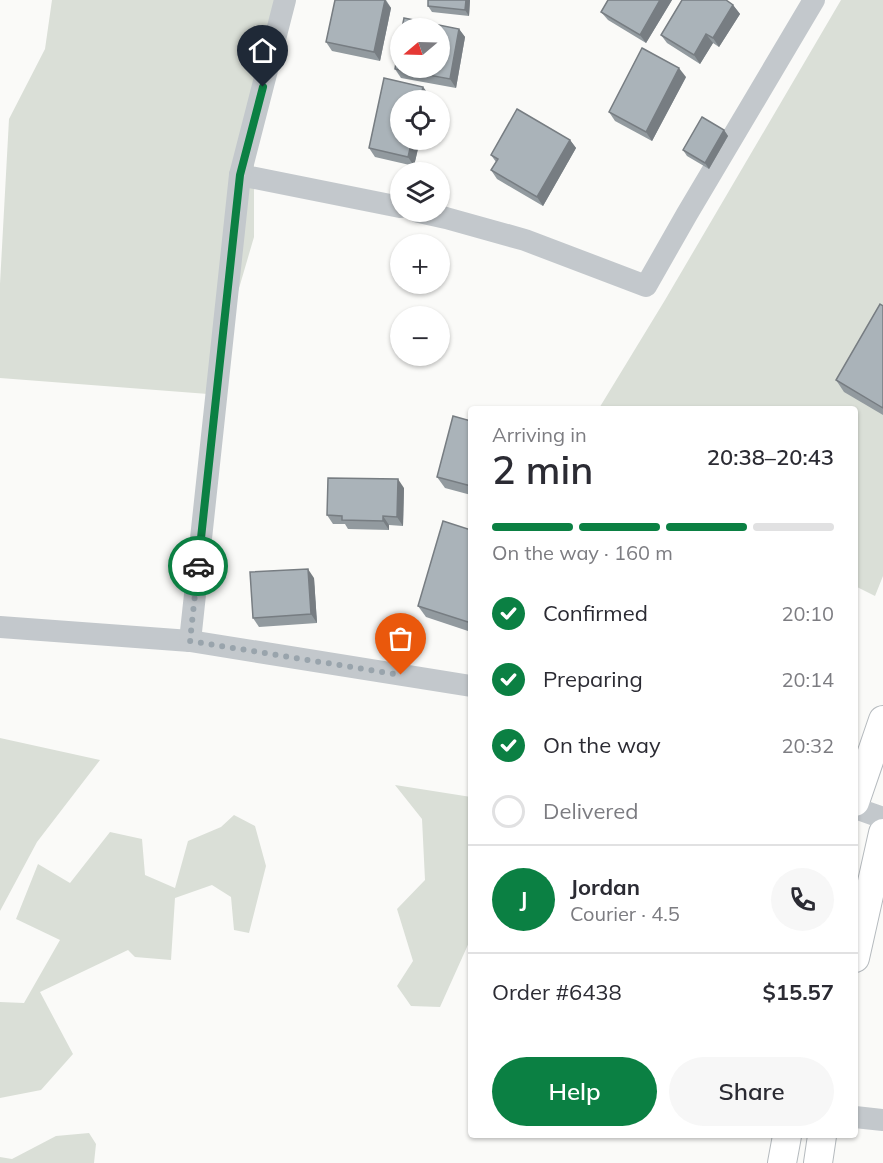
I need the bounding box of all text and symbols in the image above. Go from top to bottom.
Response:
north arrow [390,18,450,78]
map controls [390,18,450,366]
pin [237,25,288,87]
icon: home [246,34,279,67]
button: locate [390,90,450,150]
button: layers [390,162,450,222]
button: + [390,234,450,294]
button: − [390,306,450,366]
text: Arriving in [492,422,587,447]
text: 20:38–20:43 [707,443,834,471]
text: 2 min [492,445,593,494]
courier [168,536,228,596]
text: On the way · 160 m [492,540,673,565]
icon: car [182,550,215,583]
icon: check [492,597,525,630]
text: Confirmed [543,599,648,627]
text: 20:10 [781,601,834,626]
pin [375,613,426,675]
icon: bag [384,622,417,655]
icon: check [492,663,525,696]
text: Preparing [543,665,643,693]
text: 20:14 [781,667,834,692]
icon: check [492,729,525,762]
text: On the way [543,731,661,759]
text: 20:32 [781,733,834,758]
text: Delivered [543,797,638,825]
button: phone [771,868,834,931]
text: Jordan [570,873,640,901]
text: J [520,885,527,913]
text: Courier · 4.5 [570,901,680,926]
text: Order #6438 [492,978,622,1006]
text: $15.57 [763,978,834,1006]
button: Help [492,1057,657,1126]
button: Share [669,1057,834,1126]

